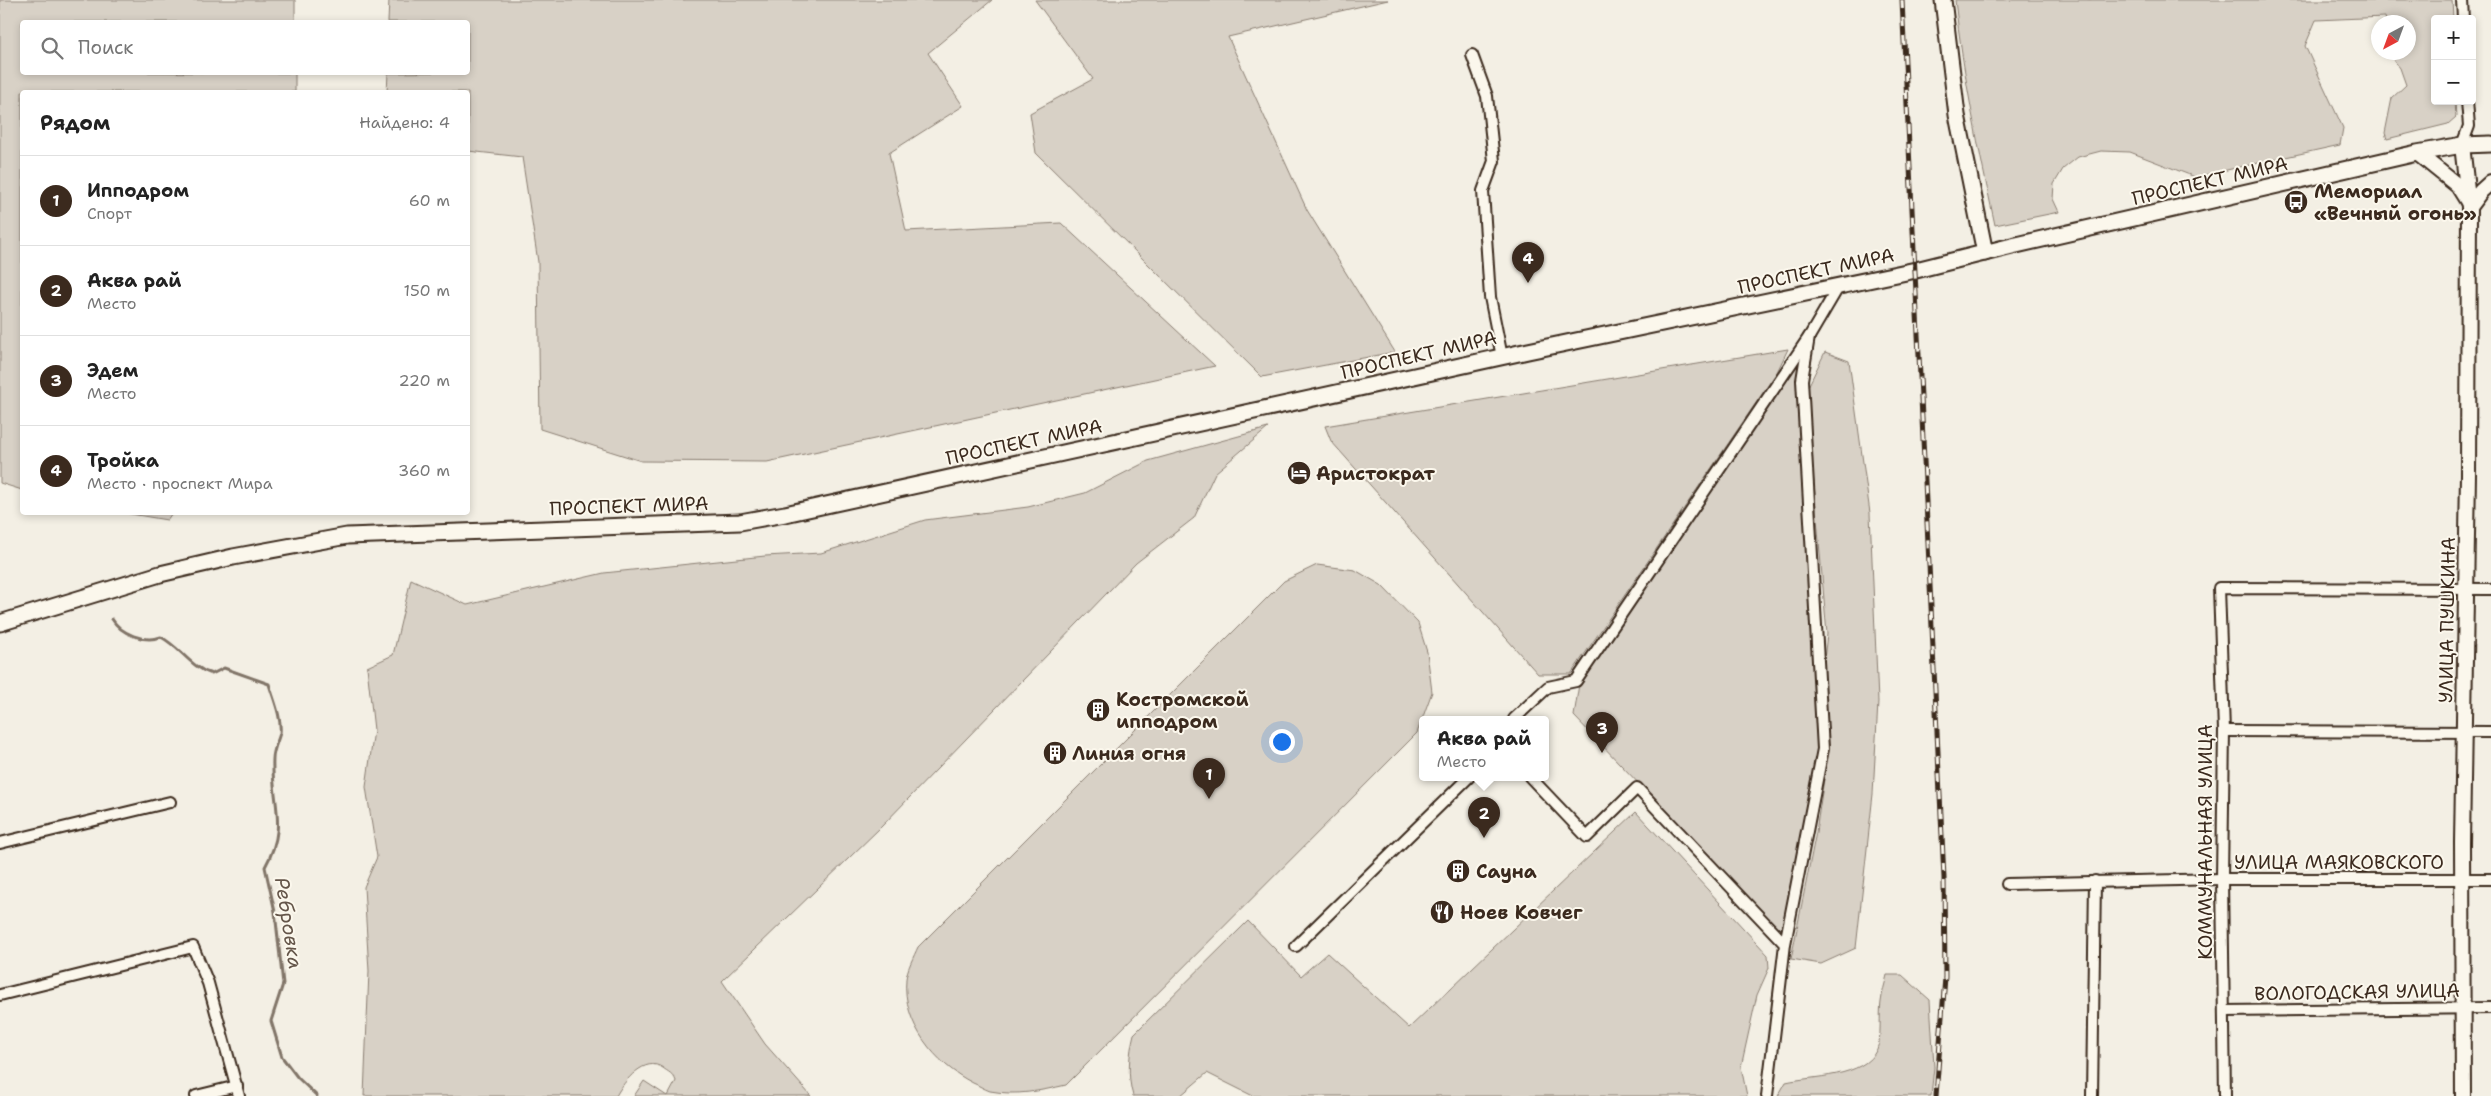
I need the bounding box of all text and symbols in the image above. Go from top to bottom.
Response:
north arrow [2371,15,2416,60]
map controls [2431,15,2476,105]
button: + [2431,15,2476,60]
search box [20,20,470,75]
icon: search [38,34,66,62]
text: Поиск [78,35,133,60]
button: − [2431,60,2476,105]
text: Рядом [40,109,110,137]
text: Найдено: 4 [359,112,450,133]
street label: ПРОСПЕКТ МИРА [2130,151,2291,211]
text: Ипподром [87,178,189,203]
place label: Мемориал «Вечный огонь» [2314,179,2477,226]
bus stop icon: Мемориал «Вечный огонь» [2283,189,2309,215]
text: 1 [52,190,60,211]
text: 60 m [409,190,450,211]
text: Спорт [87,203,132,224]
pin: 4 [1512,242,1544,283]
street label: ПРОСПЕКТ МИРА [1736,242,1897,300]
text: Аква рай [87,268,181,293]
text: 2 [50,280,62,301]
text: 150 m [403,280,450,301]
text: Место [87,293,137,314]
street label: ПРОСПЕКТ МИРА [1339,325,1500,385]
text: Эдем [87,358,138,383]
text: 3 [50,370,62,391]
text: 220 m [398,370,450,391]
text: Место [87,383,137,404]
street label: ПРОСПЕКТ МИРА [944,413,1105,471]
text: Тройка [87,448,159,473]
text: 4 [50,460,62,481]
text: 360 m [398,460,450,481]
hotel icon: Аристократ [1286,460,1312,486]
place label: Аристократ [1316,461,1436,486]
text: Место · проспект Мира [87,473,273,494]
street label: ПРОСПЕКТ МИРА [549,491,709,521]
street label: УЛИЦА ПУШКИНА [2433,536,2461,703]
place label: Костромской ипподром [1116,687,1249,734]
building icon: Костромской ипподром [1085,697,1111,723]
pin: 3 [1586,712,1618,753]
popup [1419,716,1549,781]
street label: КОММУНАЛЬНАЯ УЛИЦА [2193,724,2218,960]
text: Аква рай [1437,726,1531,751]
your location [1269,729,1295,755]
building icon: Линия огня [1042,740,1068,766]
place label: Линия огня [1072,741,1186,766]
text: Место [1437,751,1486,772]
pin: 1 [1193,758,1225,799]
pin: 2 [1468,797,1500,838]
street label: УЛИЦА МАЯКОВСКОГО [2234,850,2444,875]
building icon: Сауна [1445,858,1471,884]
place label: Сауна [1476,859,1537,884]
water label: Ребровка [269,875,309,971]
restaurant icon: Ноев Ковчег [1429,899,1455,925]
place label: Ноев Ковчег [1460,900,1583,925]
street label: ВОЛОГОДСКАЯ УЛИЦА [2254,978,2460,1006]

